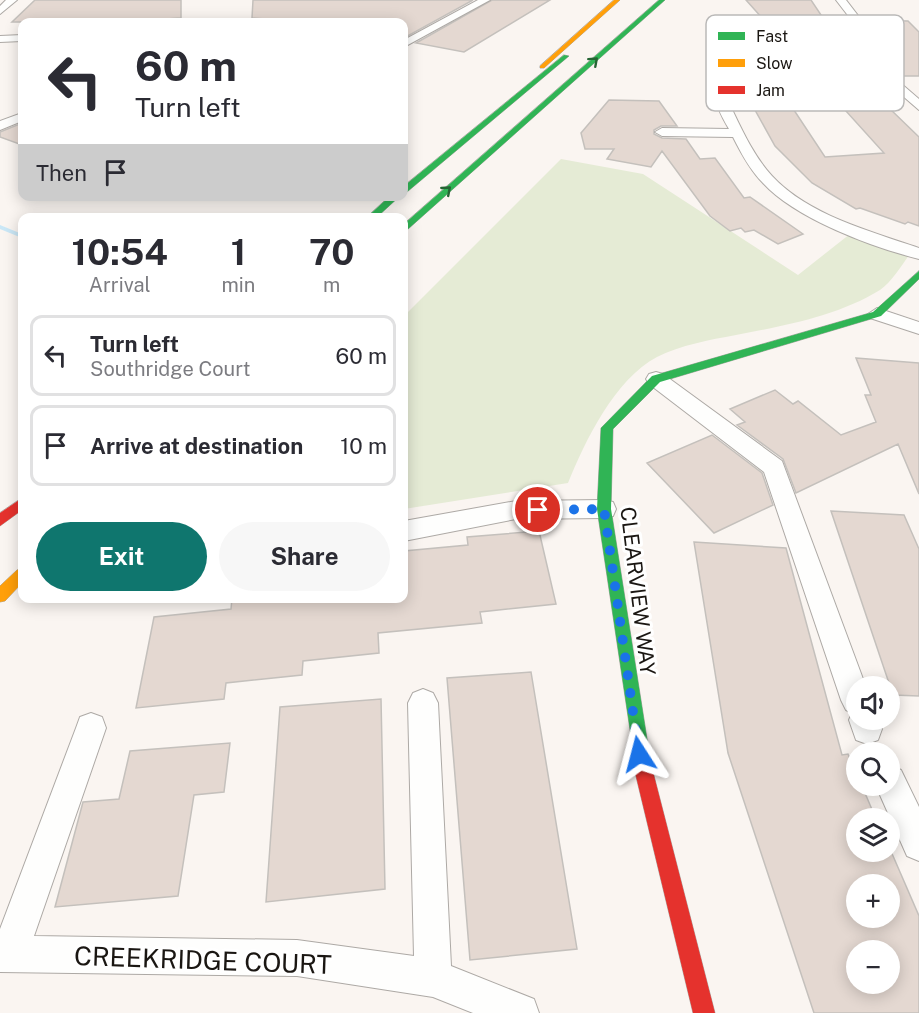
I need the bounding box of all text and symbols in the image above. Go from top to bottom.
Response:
legend [706,15,904,111]
text: Fast [756,27,788,46]
text: 60 m [135,41,237,90]
icon: left [36,42,114,120]
text: Slow [756,54,793,73]
one-way arrow [587,57,597,68]
text: Jam [756,81,785,100]
text: Turn left [135,91,241,123]
icon: arrive [99,156,132,189]
text: Then [36,160,87,186]
one-way arrow [440,186,451,197]
text: 10:54 [72,231,168,273]
text: 1 [231,231,246,273]
text: 70 [309,231,354,273]
text: Arrival [89,273,151,297]
text: min [221,273,255,297]
text: m [323,273,340,297]
text: Turn left [90,331,179,357]
icon: left [39,339,72,372]
text: 60 m [336,343,387,369]
text: Southridge Court [90,357,251,381]
icon: arrive [39,429,72,462]
text: Arrive at destination [90,433,303,459]
text: 10 m [340,433,387,459]
pin [512,484,563,535]
icon: arrive [521,493,554,526]
street label: CLEARVIEW WAY [615,505,661,677]
button: Exit [36,522,207,591]
button: Share [219,522,390,591]
map controls [846,676,900,994]
button: sound [846,676,900,730]
position arrow [607,722,671,786]
button: search [846,742,900,796]
button: layers [846,808,900,862]
button: + [846,874,900,928]
street label: CREEKRIDGE COURT [74,940,332,980]
button: − [846,940,900,994]

